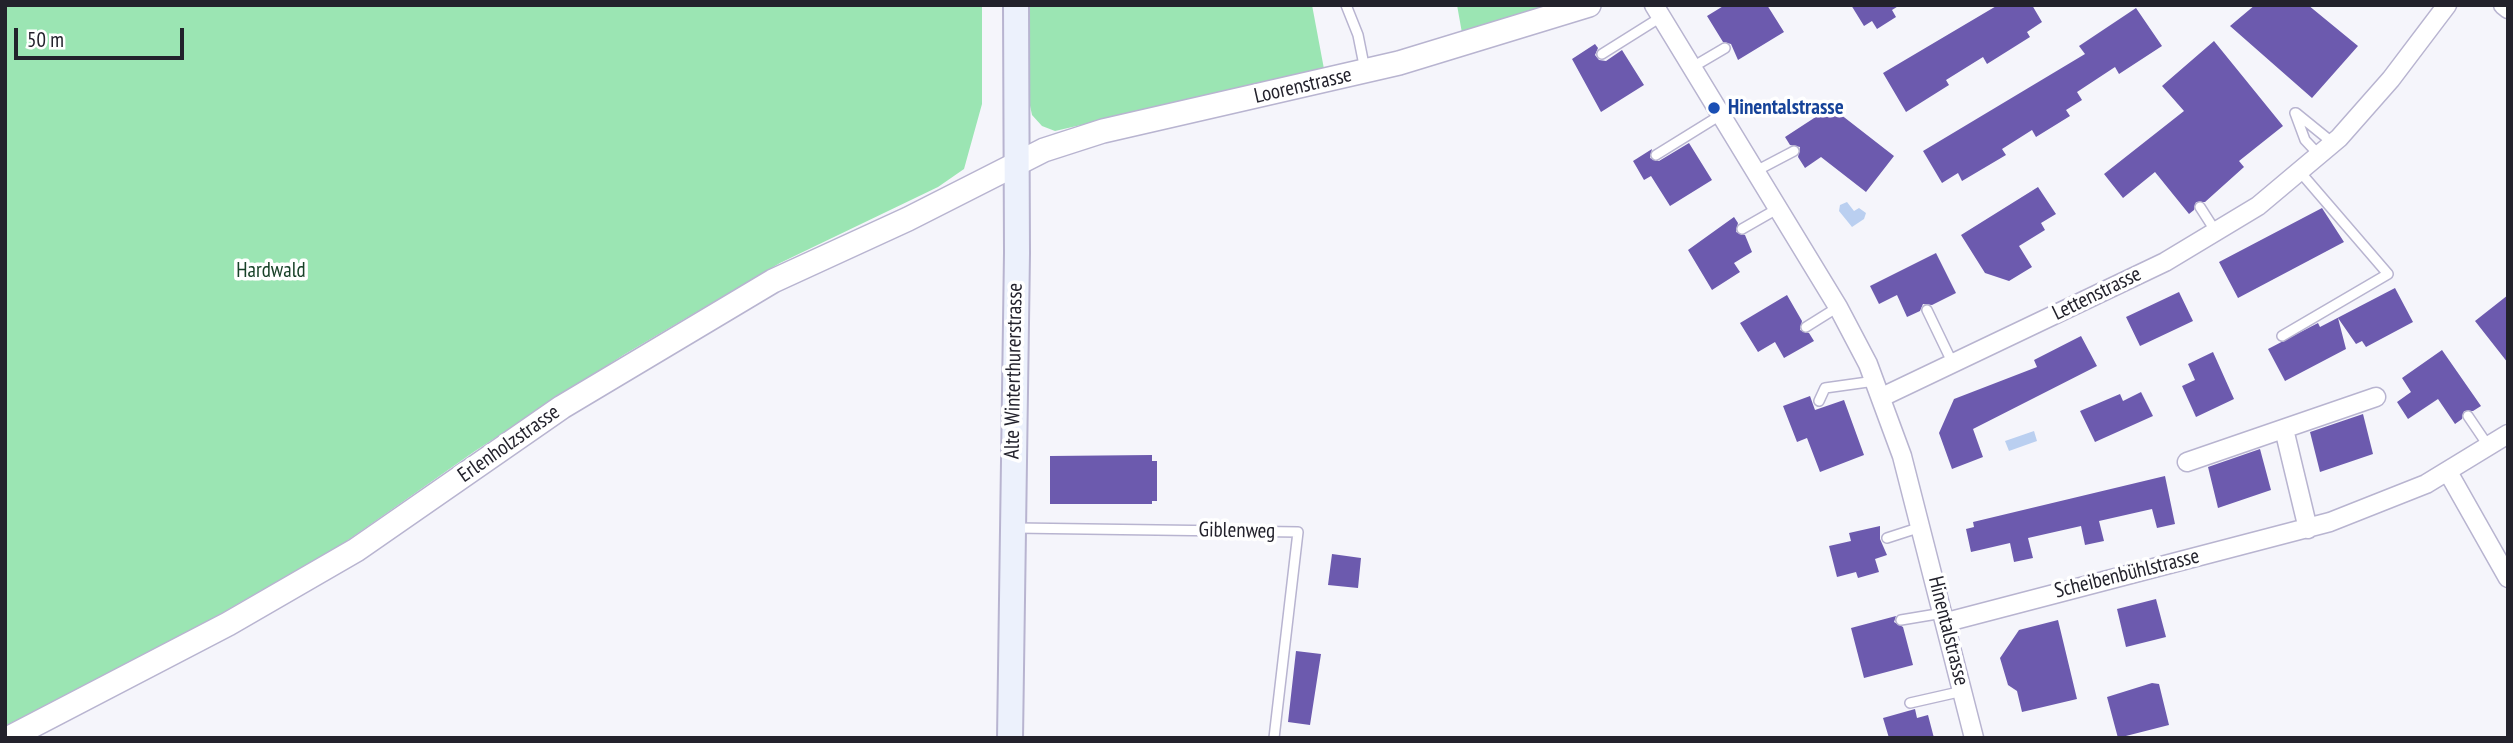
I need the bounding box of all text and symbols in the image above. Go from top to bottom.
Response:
scale bar [18,14,187,58]
text: 50 m [27,26,64,53]
street label: Loorenstrasse [1252,63,1354,109]
place label: Hinentalstrasse [1728,95,1844,121]
marker: Hinentalstrasse [1706,100,1722,116]
park label: Hardwald [236,258,306,284]
street label: Lettenstrasse [2048,262,2146,326]
street label: Alte Winterthurerstrasse [1000,283,1028,459]
street label: Erlenholzstrasse [453,400,565,488]
street label: Giblenweg [1199,518,1275,544]
street label: Scheibenbühlstrasse [2052,544,2202,604]
street label: Hinentalstrasse [1922,574,1974,688]

